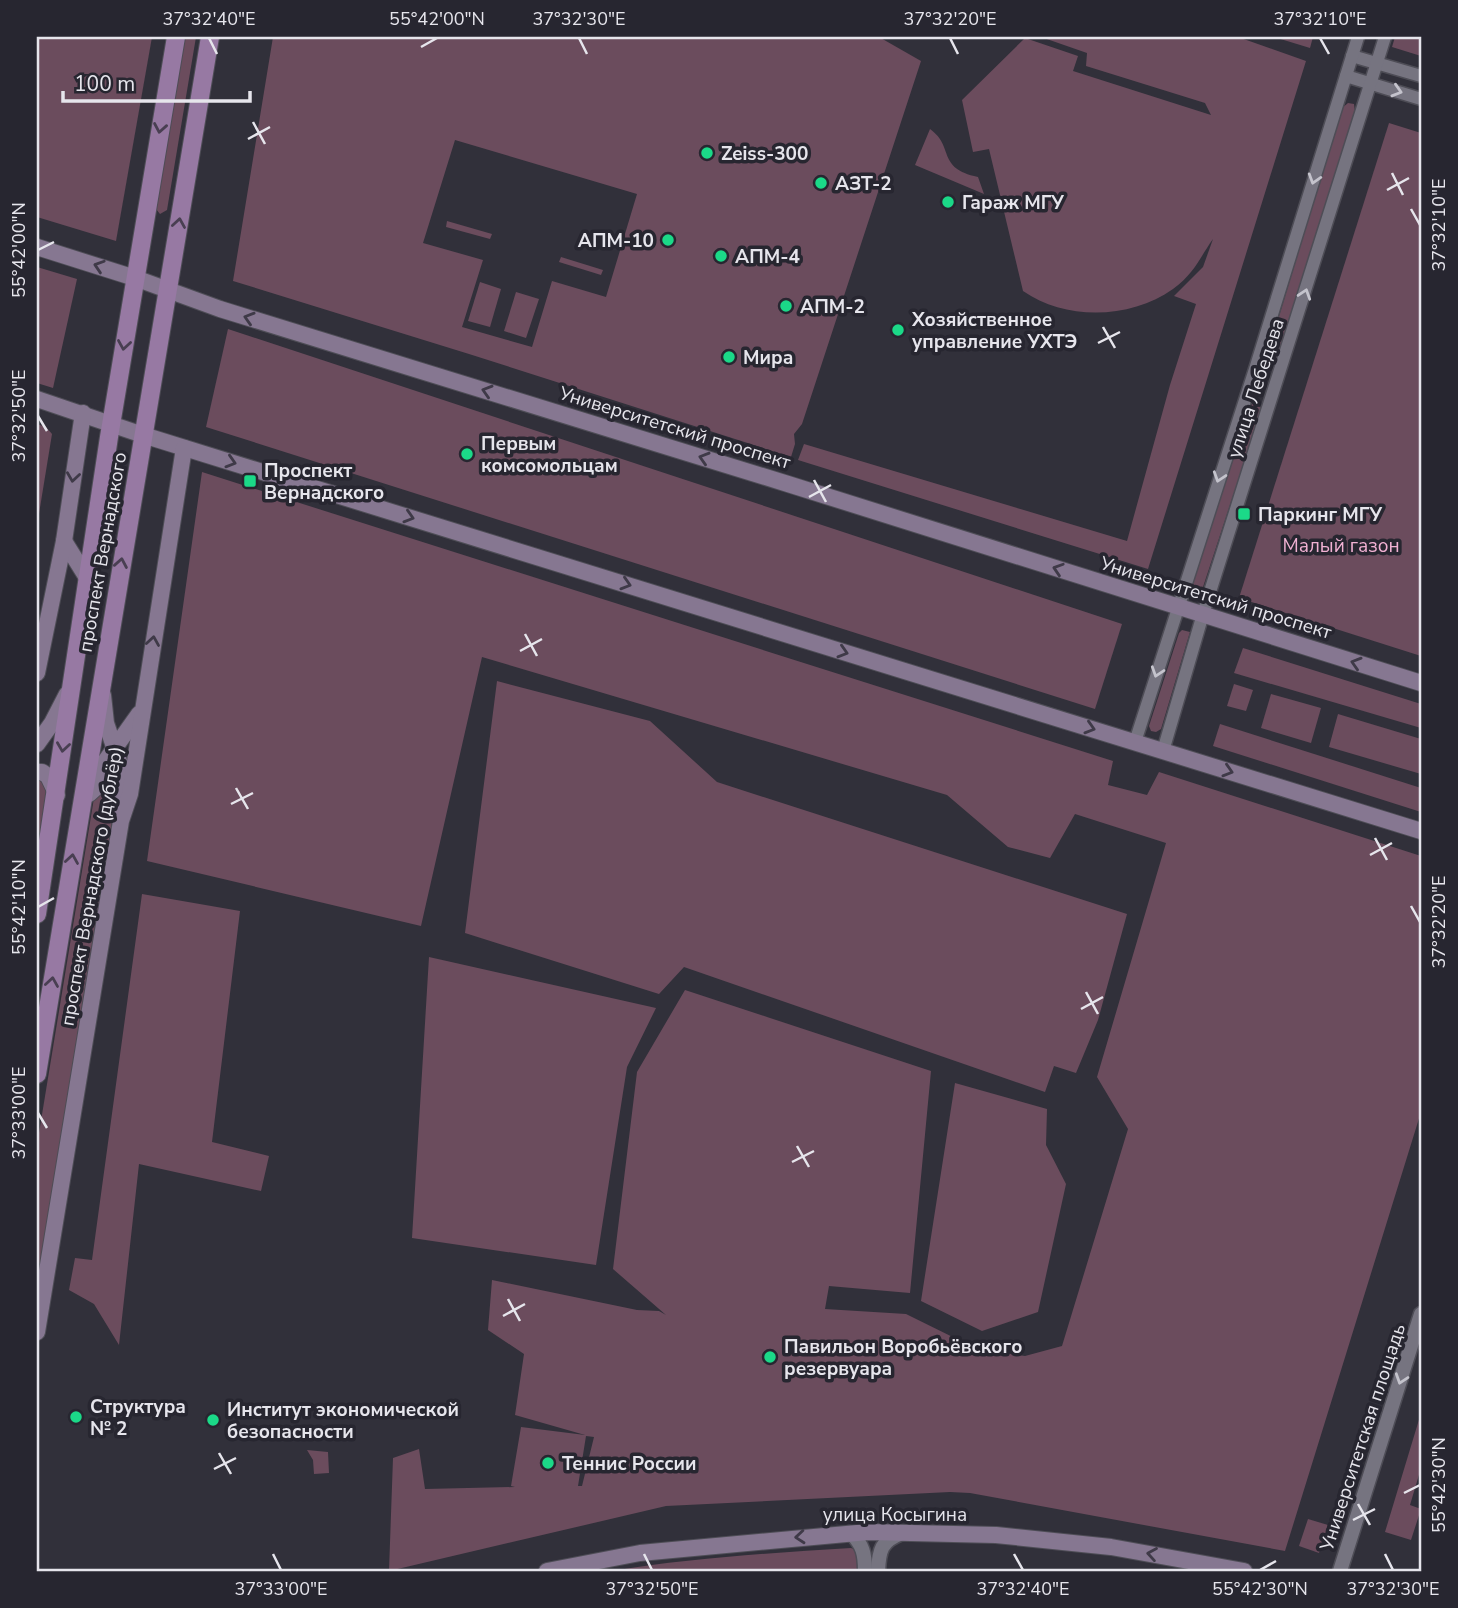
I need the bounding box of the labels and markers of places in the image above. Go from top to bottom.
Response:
place label: Zeiss-300 [721,141,808,167]
marker: Zeiss-300 [699,145,715,161]
place label: АЗТ-2 [835,171,892,197]
marker: АЗТ-2 [813,175,829,191]
place label: Гараж МГУ [962,190,1064,216]
marker: Гараж МГУ [940,194,956,210]
place label: АПМ-10 [578,228,654,254]
marker: АПМ-10 [660,232,676,248]
place label: АПМ-4 [735,244,800,270]
marker: АПМ-4 [713,248,729,264]
place label: АПМ-2 [800,294,865,320]
marker: АПМ-2 [778,298,794,314]
place label: Хозяйственное управление УХТЭ [911,307,1078,355]
marker: Хозяйственное управление УХТЭ [890,322,906,338]
place label: Мира [743,345,793,371]
marker: Мира [721,349,737,365]
place label: Первым комсомольцам [481,431,618,479]
marker: Первым комсомольцам [459,446,475,462]
place label: Проспект Вернадского [264,458,384,506]
marker: Проспект Вернадского [242,473,258,489]
place label: Паркинг МГУ [1258,502,1382,528]
marker: Паркинг МГУ [1236,506,1252,522]
place label: Павильон Воробьёвского резервуара [784,1334,1022,1382]
marker: Павильон Воробьёвского резервуара [762,1349,778,1365]
place label: Структура № 2 [90,1394,186,1442]
place label: Институт экономической безопасности [227,1397,459,1445]
marker: Структура № 2 [68,1409,84,1425]
marker: Институт экономической безопасности [205,1412,221,1428]
place label: Теннис России [562,1451,697,1477]
marker: Теннис России [540,1455,556,1471]

